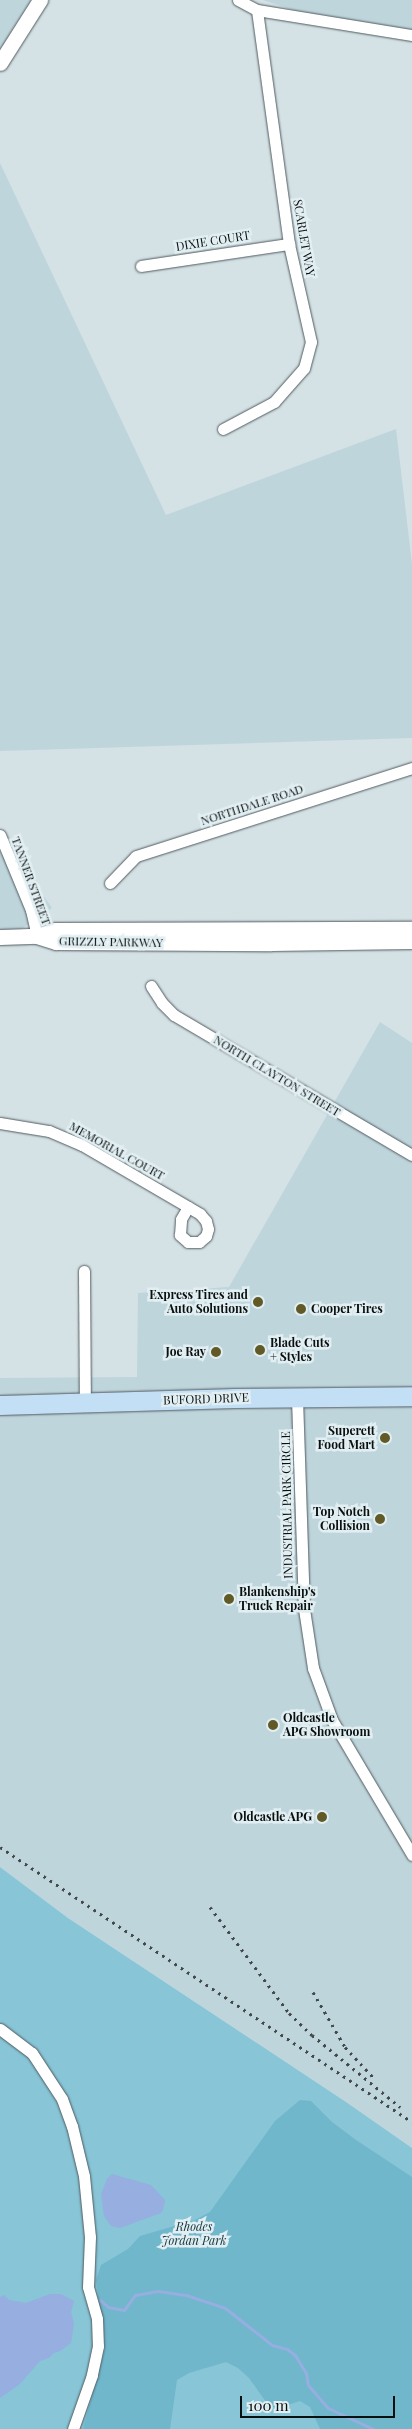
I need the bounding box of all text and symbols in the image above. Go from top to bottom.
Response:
street label: SCARLET WAY [290,198,318,278]
street label: DIXIE COURT [175,228,251,254]
street label: NORTHDALE ROAD [199,782,305,828]
street label: TANNER STREET [8,835,54,927]
street label: GRIZZLY PARKWAY [59,934,163,950]
street label: NORTH CLAYTON STREET [211,1032,343,1120]
street label: MEMORIAL COURT [67,1119,167,1183]
place label: Express Tires and Auto Solutions [149,1288,248,1316]
marker: Express Tires and Auto Solutions [252,1296,264,1308]
place label: Cooper Tires [311,1302,383,1316]
marker: Cooper Tires [295,1303,307,1315]
place label: Blade Cuts + Styles [270,1336,329,1364]
marker: Blade Cuts + Styles [254,1344,266,1356]
place label: Joe Ray [166,1345,206,1359]
marker: Joe Ray [210,1346,222,1358]
street label: BUFORD DRIVE [163,1390,249,1408]
place label: Superett Food Mart [318,1424,375,1452]
street label: INDUSTRIAL PARK CIRCLE [279,1431,295,1579]
marker: Superett Food Mart [379,1432,391,1444]
place label: Top Notch Collision [313,1505,370,1533]
marker: Top Notch Collision [374,1513,386,1525]
place label: Blankenship's Truck Repair [239,1585,316,1613]
marker: Blankenship's Truck Repair [223,1593,235,1605]
place label: Oldcastle APG Showroom [283,1711,370,1739]
marker: Oldcastle APG Showroom [267,1719,279,1731]
place label: Oldcastle APG [233,1810,312,1824]
marker: Oldcastle APG [316,1811,328,1823]
park label: Rhodes Jordan Park [161,2220,227,2248]
scale bar [242,2386,397,2418]
text: 100 m [248,2395,289,2415]

